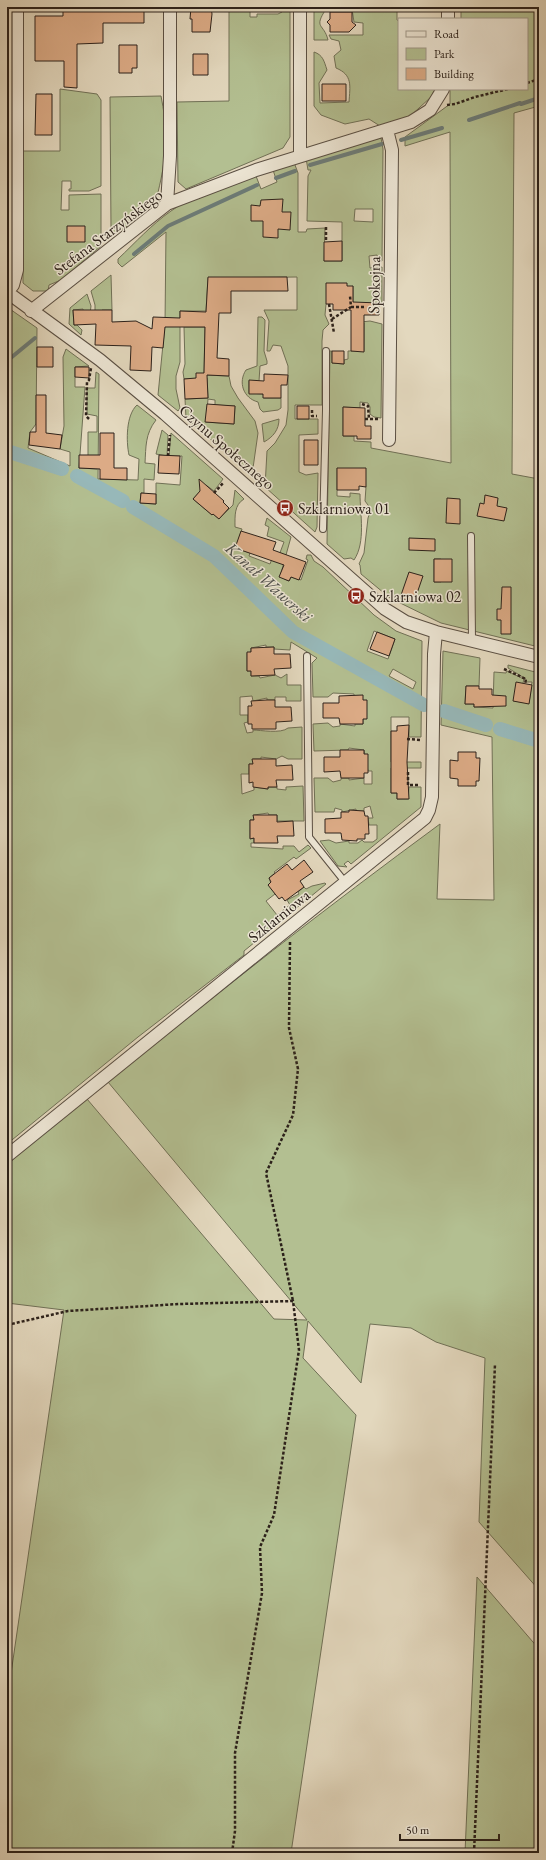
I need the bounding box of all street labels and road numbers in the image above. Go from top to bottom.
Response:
street label: Stefana Starzyńskiego [49,184,167,280]
street label: Spokojna [363,256,385,314]
street label: Czynu Społecznego [175,400,279,494]
street label: Szklarniowa [244,884,315,947]

